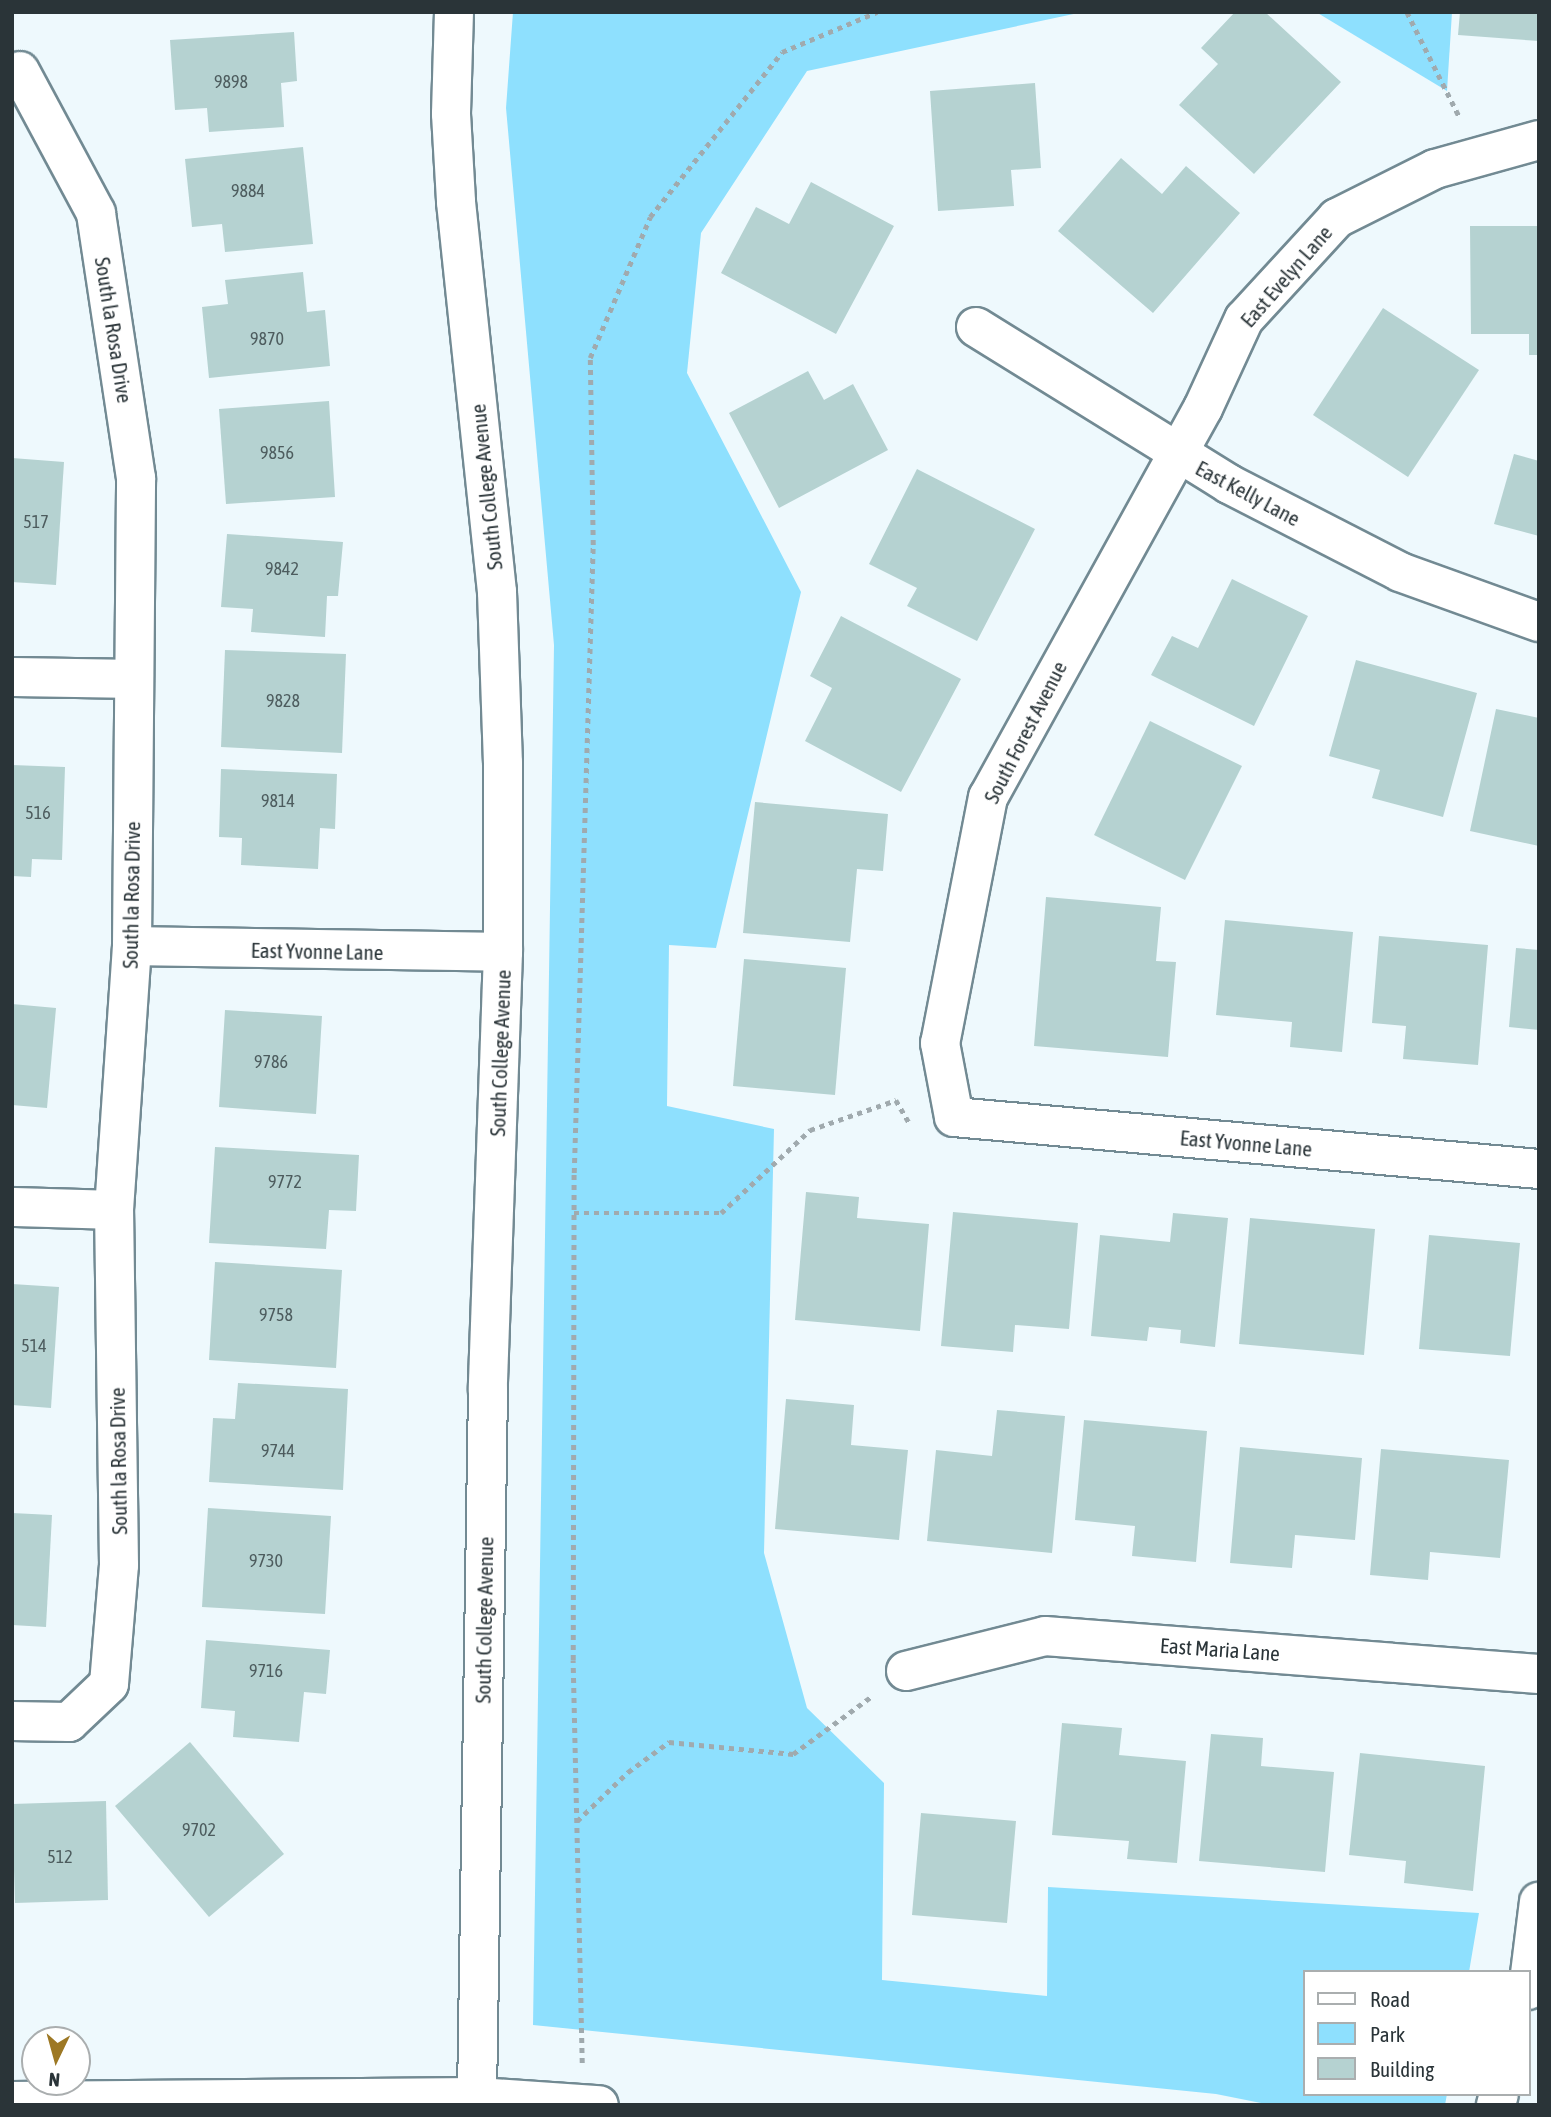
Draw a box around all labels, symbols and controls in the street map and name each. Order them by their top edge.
house number: 9898 [214,71,248,93]
house number: 9884 [231,180,265,202]
street label: East Evelyn Lane [1235,220,1337,332]
street label: South la Rosa Drive [90,255,138,405]
house number: 9870 [250,328,284,350]
street label: South College Avenue [465,403,507,571]
house number: 9856 [260,442,294,464]
street label: East Kelly Lane [1192,455,1304,531]
house number: 517 [23,511,49,533]
house number: 9842 [265,558,299,580]
street label: South Forest Avenue [978,657,1072,807]
house number: 9828 [266,690,300,712]
house number: 9814 [261,790,295,812]
house number: 516 [25,802,51,824]
street label: South la Rosa Drive [117,821,145,969]
street label: East Yvonne Lane [251,937,383,965]
street label: South College Avenue [484,969,516,1137]
house number: 9786 [254,1051,288,1073]
street label: East Yvonne Lane [1179,1125,1313,1161]
house number: 9772 [268,1171,302,1193]
house number: 9758 [259,1304,293,1326]
house number: 514 [21,1335,47,1357]
street label: South la Rosa Drive [104,1387,132,1535]
house number: 9744 [261,1440,295,1462]
street label: South College Avenue [470,1536,498,1704]
house number: 9730 [249,1550,283,1572]
street label: East Maria Lane [1159,1632,1281,1666]
house number: 9716 [249,1660,283,1682]
house number: 9702 [182,1819,216,1841]
house number: 512 [47,1846,73,1868]
legend [1302,1970,1530,2096]
text: Road [1370,1987,1410,2011]
text: Park [1370,2022,1405,2046]
north arrow [21,2026,91,2096]
text: Building [1370,2057,1434,2081]
text: N [48,2068,61,2091]

